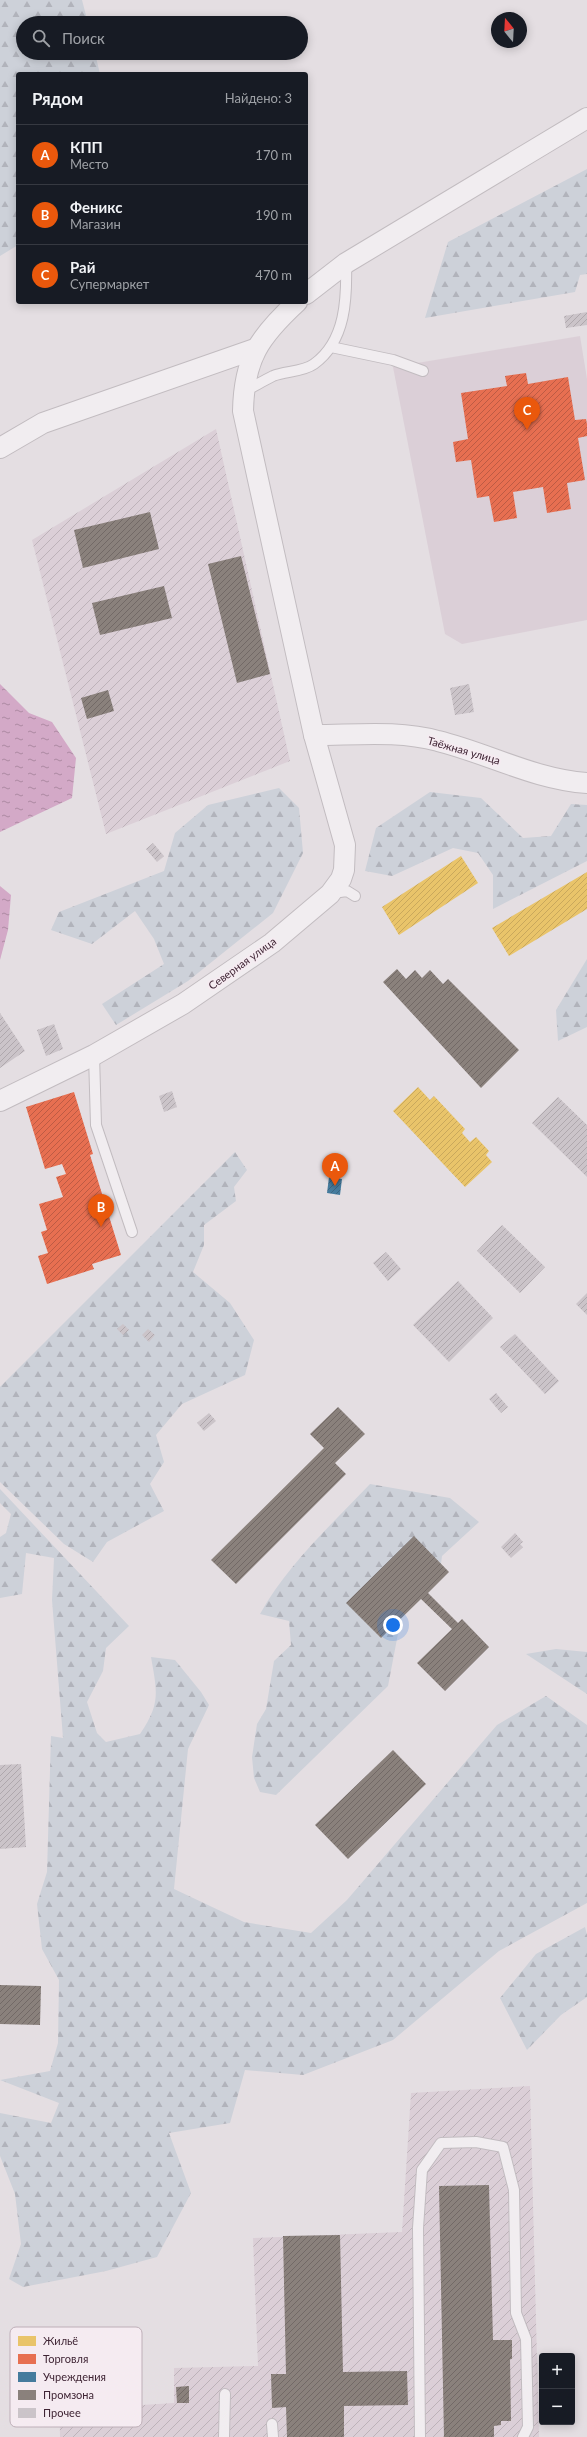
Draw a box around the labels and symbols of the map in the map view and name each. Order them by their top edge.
north arrow [491,12,527,48]
pin: C [514,397,540,430]
street label: Таёжная улица [426,733,502,767]
street label: Северная улица [206,934,278,992]
pin: A [322,1153,348,1186]
pin: B [88,1194,114,1227]
your location [383,1615,403,1635]
legend [10,2327,142,2427]
text: Жильё [43,2334,78,2347]
text: Торговля [43,2352,88,2365]
text: Учреждения [43,2370,106,2383]
text: Промзона [43,2388,94,2401]
text: Прочее [43,2406,81,2419]

